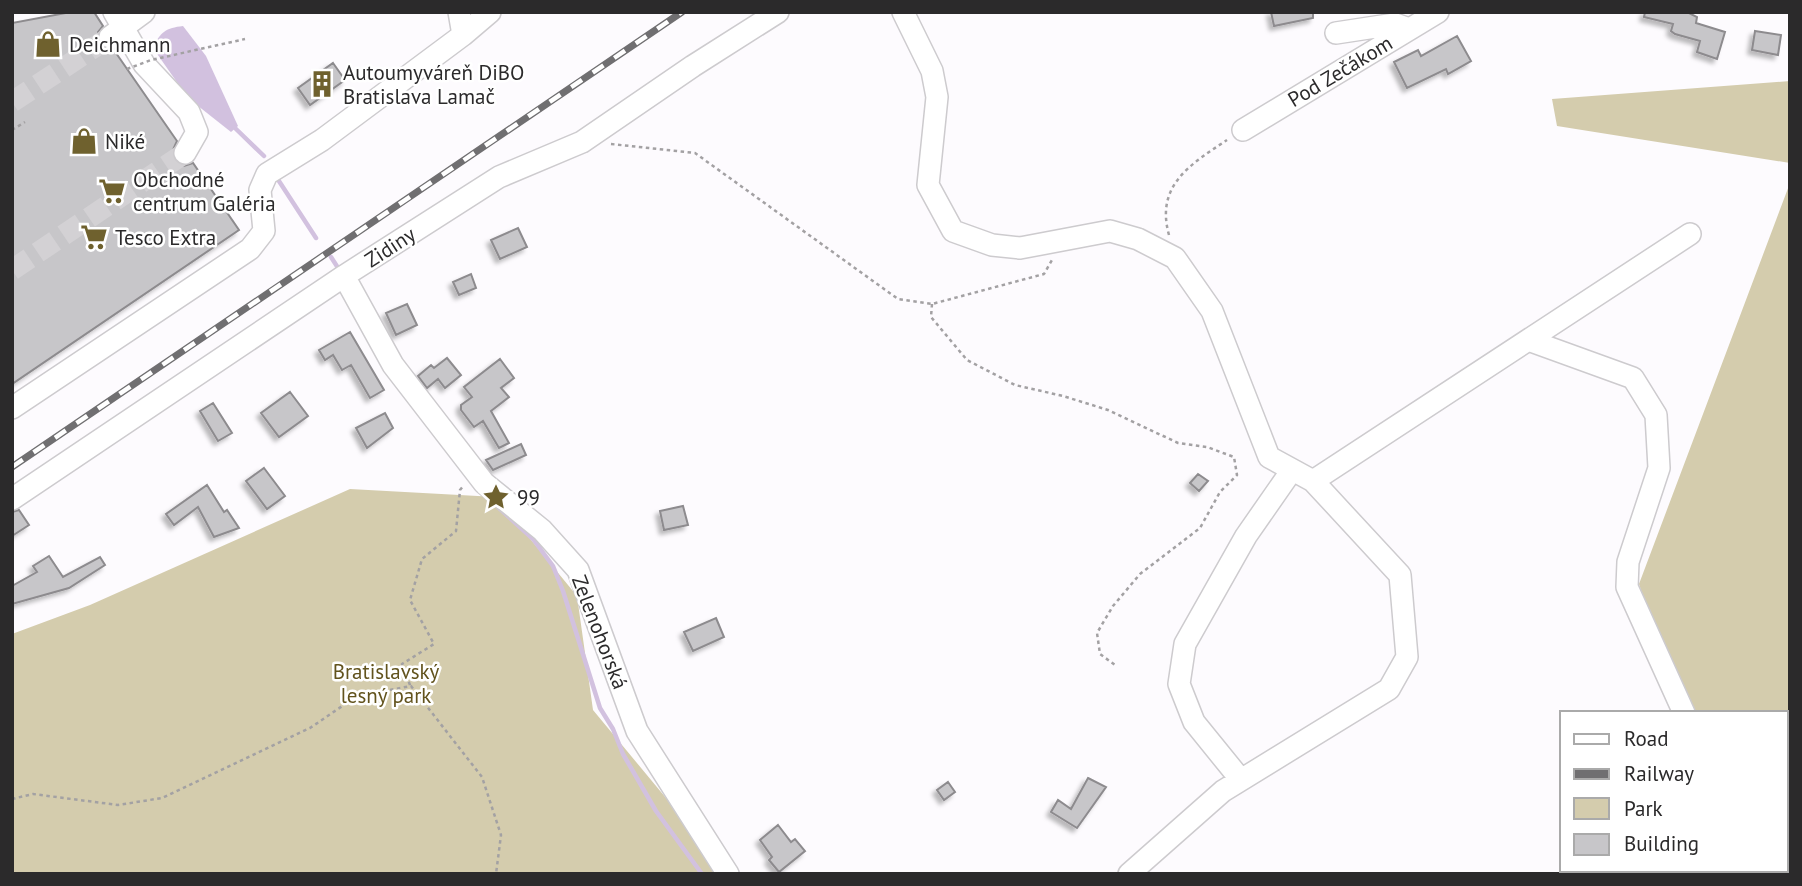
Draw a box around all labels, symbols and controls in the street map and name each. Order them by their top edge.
shop icon: Deichmann [33,29,63,59]
street label: Pod Zečákom [1283,29,1397,113]
place label: Deichmann [69,31,170,58]
place label: Autoumyváreň DiBO Bratislava Lamač [343,59,524,110]
building icon: Autoumyváreň DiBO Bratislava Lamač [307,69,337,99]
shop icon: Niké [69,126,99,156]
place label: Niké [105,128,145,155]
place label: Obchodné centrum Galéria [133,166,276,217]
supermarket icon: Obchodné centrum Galéria [97,176,127,206]
street label: Zidiny [359,221,421,273]
supermarket icon: Tesco Extra [79,222,109,252]
place label: Tesco Extra [115,224,216,251]
place icon: 99 [481,482,511,512]
place label: 99 [517,484,540,511]
street label: Zelenohorská [566,571,634,693]
park label: Bratislavský lesný park [333,658,440,709]
legend [1560,711,1788,872]
text: Road [1624,725,1668,752]
text: Railway [1624,760,1694,787]
text: Park [1624,795,1663,822]
text: Building [1624,830,1699,857]

